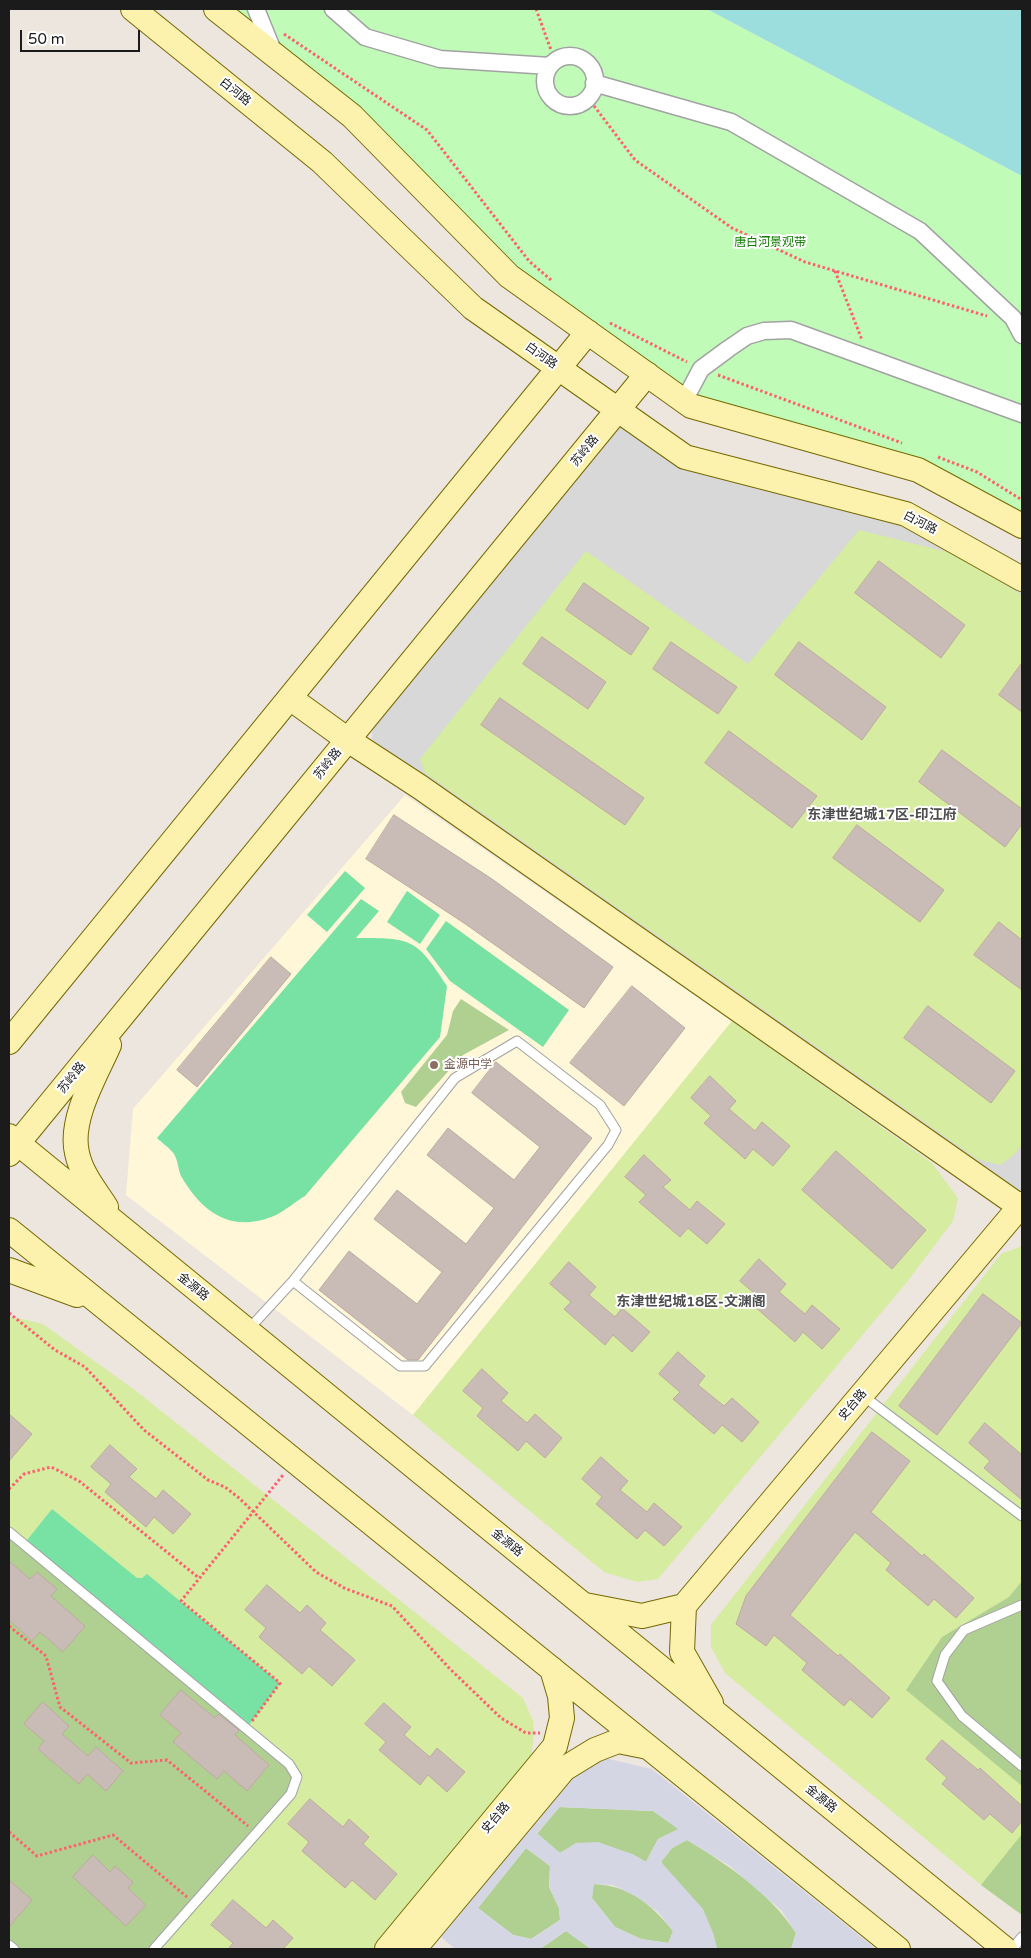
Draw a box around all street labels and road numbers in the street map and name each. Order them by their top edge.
street label: 白河路 [216,75,254,109]
street label: 白河路 [522,340,560,372]
street label: 苏岭路 [568,432,602,470]
street label: 白河路 [901,508,939,538]
street label: 苏岭路 [311,745,345,783]
street label: 苏岭路 [55,1059,89,1097]
street label: 金源路 [174,1270,212,1304]
street label: 史台路 [836,1387,870,1423]
street label: 金源路 [488,1526,526,1560]
street label: 金源路 [802,1782,840,1816]
street label: 史台路 [479,1800,513,1836]

